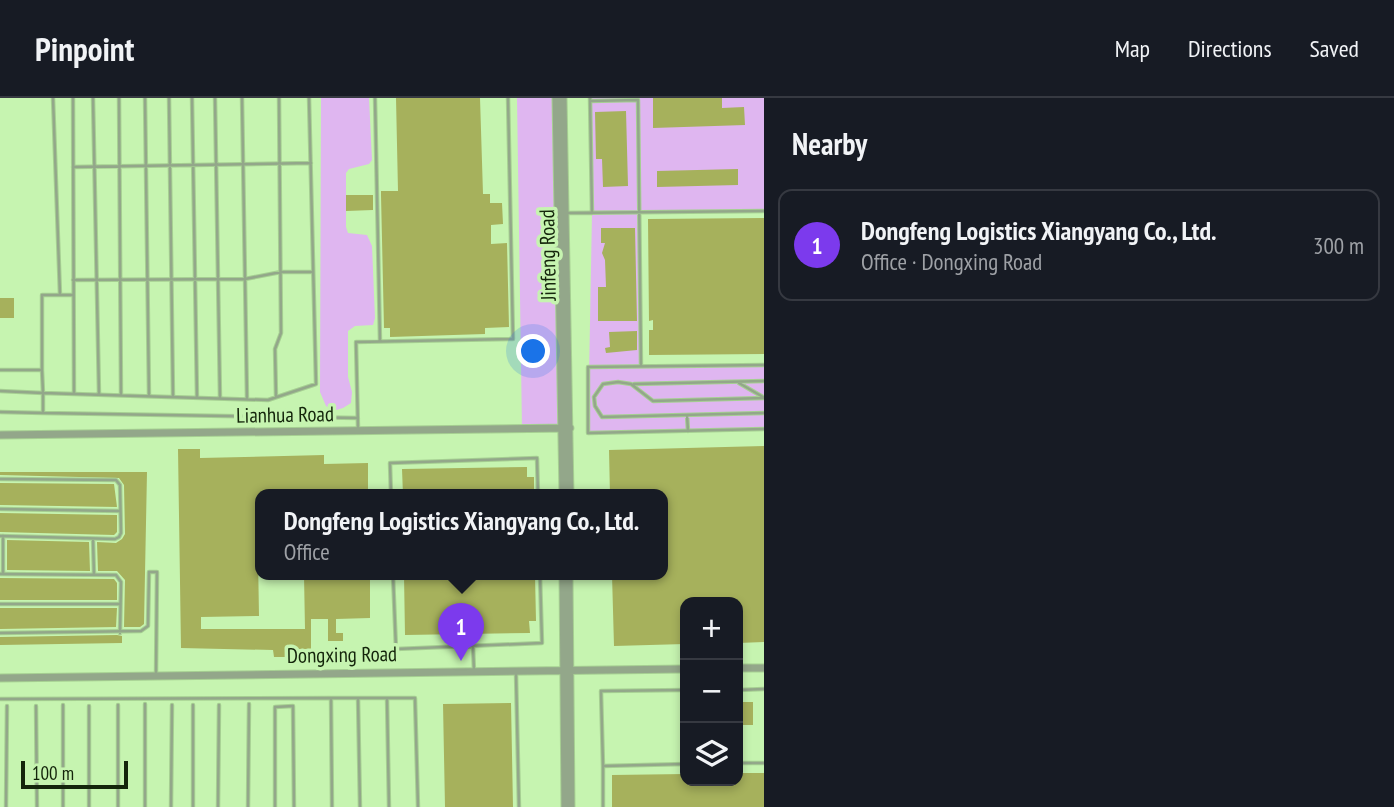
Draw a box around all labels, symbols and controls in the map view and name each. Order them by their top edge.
text: Pinpoint [35,27,134,70]
text: Map [1115,33,1150,64]
text: Directions [1188,33,1272,64]
text: Saved [1310,33,1359,64]
text: Nearby [792,124,867,163]
street label: Jinfeng Road [533,209,562,302]
text: Dongfeng Logistics Xiangyang Co., Ltd. [861,214,1217,247]
text: 1 [812,231,823,260]
text: 300 m [1313,231,1364,260]
text: Office · Dongxing Road [861,247,1042,276]
your location [516,334,550,368]
street label: Lianhua Road [236,400,334,429]
popup [255,489,668,580]
text: Dongfeng Logistics Xiangyang Co., Ltd. [284,504,639,537]
text: Office [284,537,330,566]
map controls [680,597,743,786]
button: + [680,597,743,660]
pin: 1 [438,603,484,661]
street label: Dongxing Road [287,640,397,669]
button: − [680,660,743,723]
button: layers [680,723,743,786]
scale bar [21,758,128,790]
text: 100 m [32,761,74,785]

